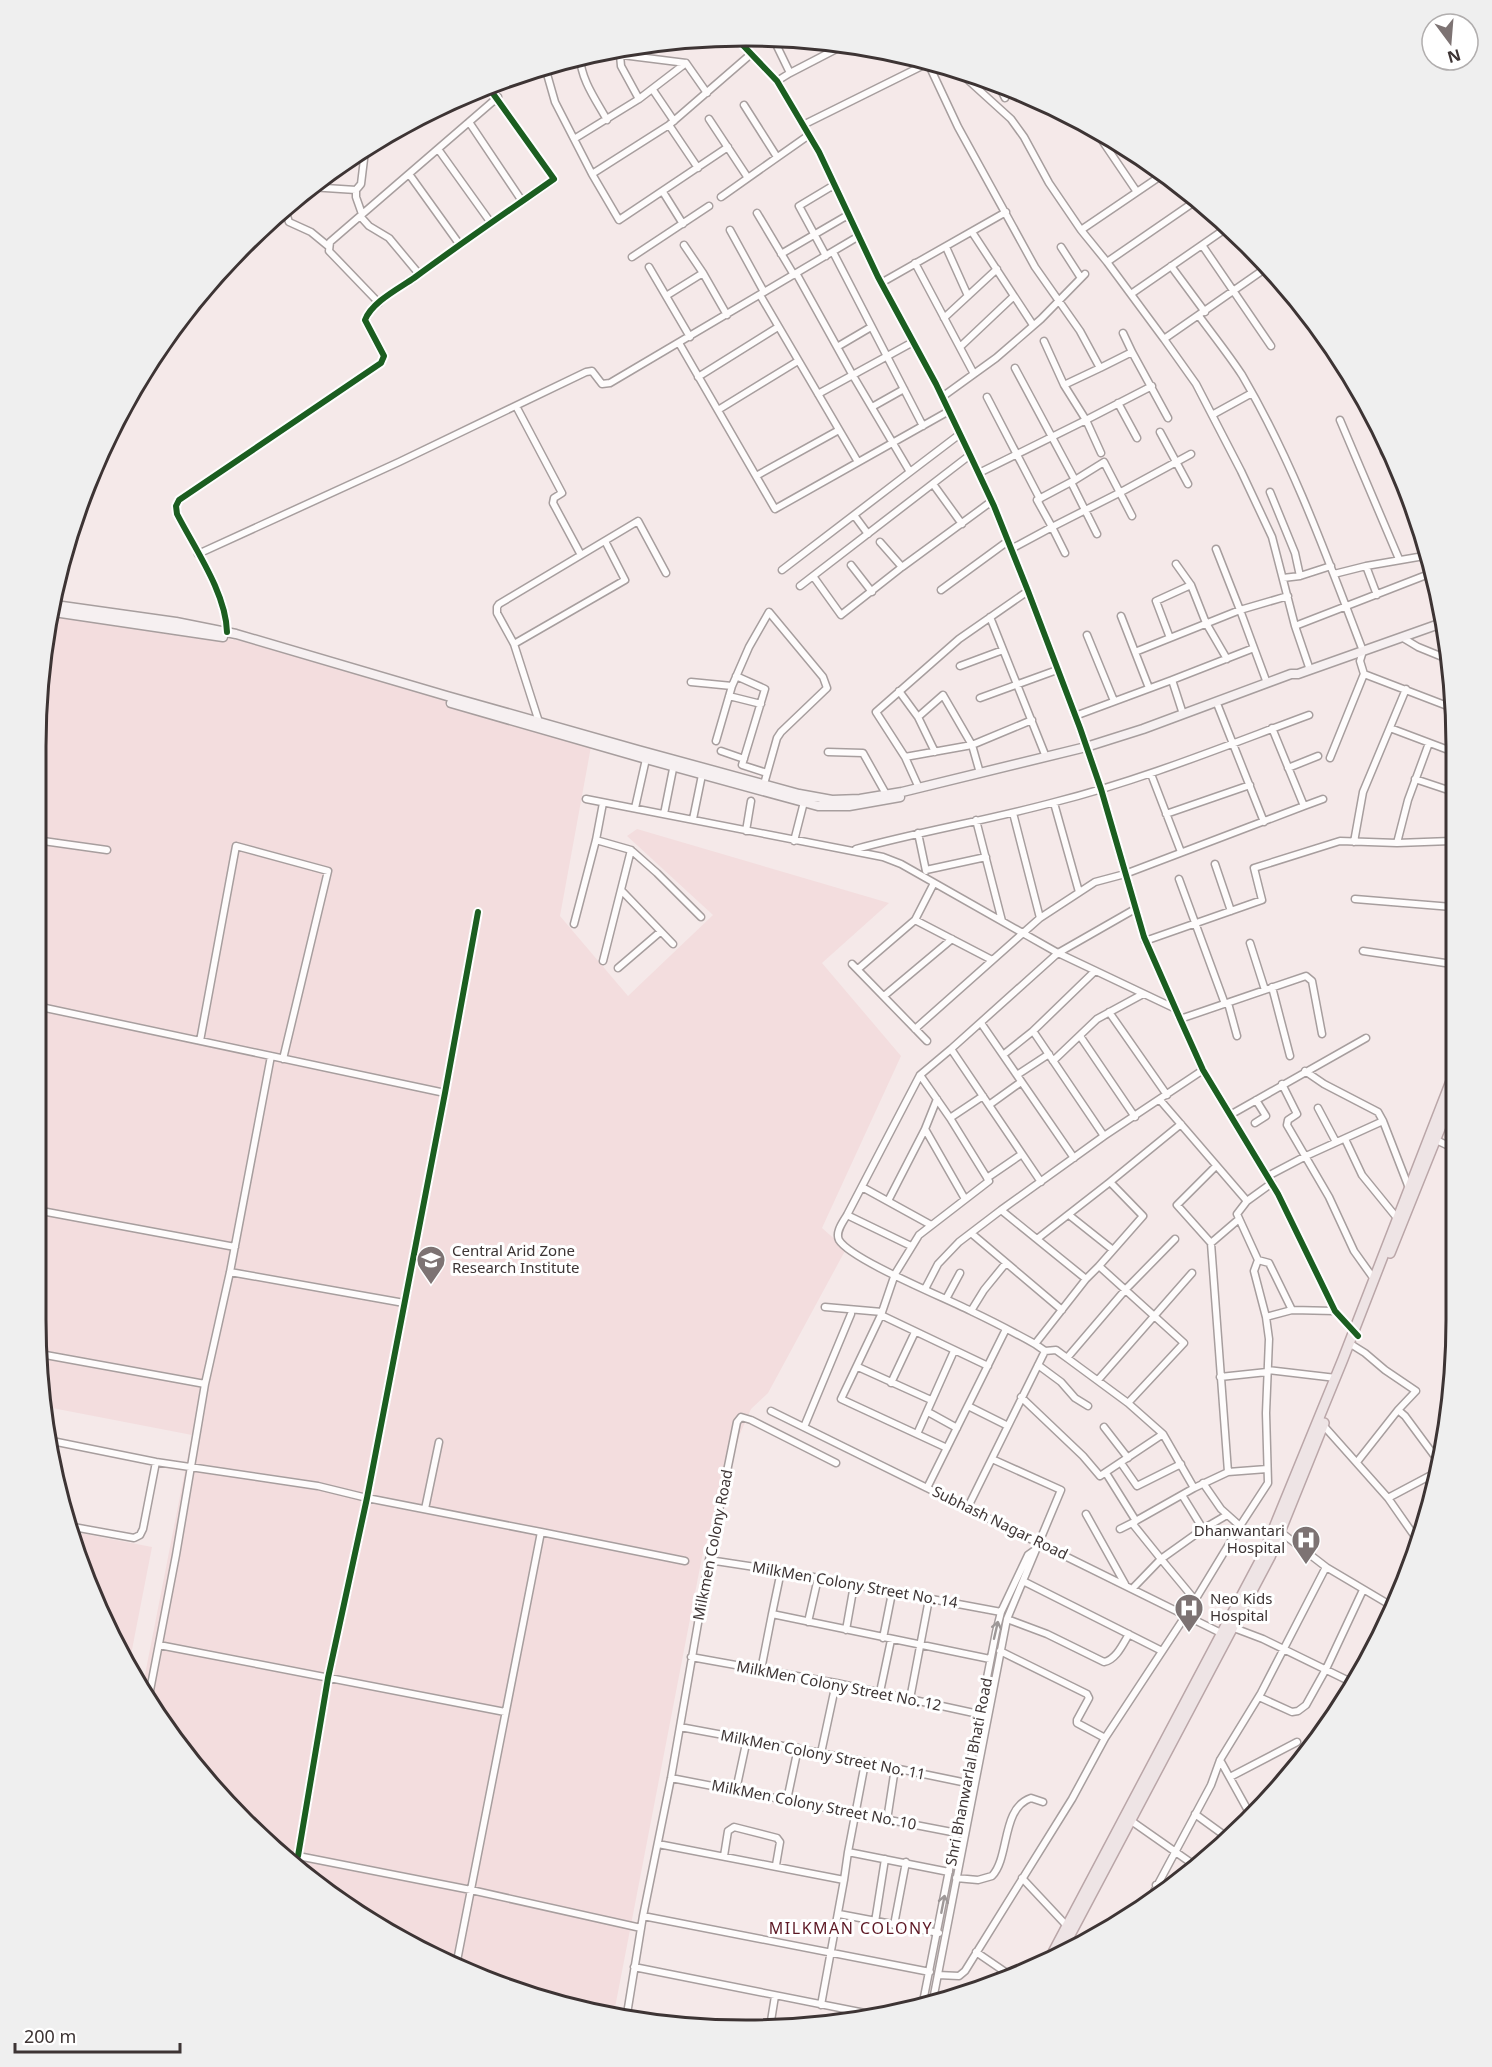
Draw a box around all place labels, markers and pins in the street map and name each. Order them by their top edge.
place label: Central Arid Zone Research Institute [452,1240,580,1277]
school or university icon: Central Arid Zone Research Institute [415,1244,447,1286]
place label: Dhanwantari Hospital [1194,1520,1285,1557]
hospital icon: Dhanwantari Hospital [1290,1524,1322,1566]
place label: Neo Kids Hospital [1210,1588,1272,1625]
hospital icon: Neo Kids Hospital [1173,1592,1205,1634]

